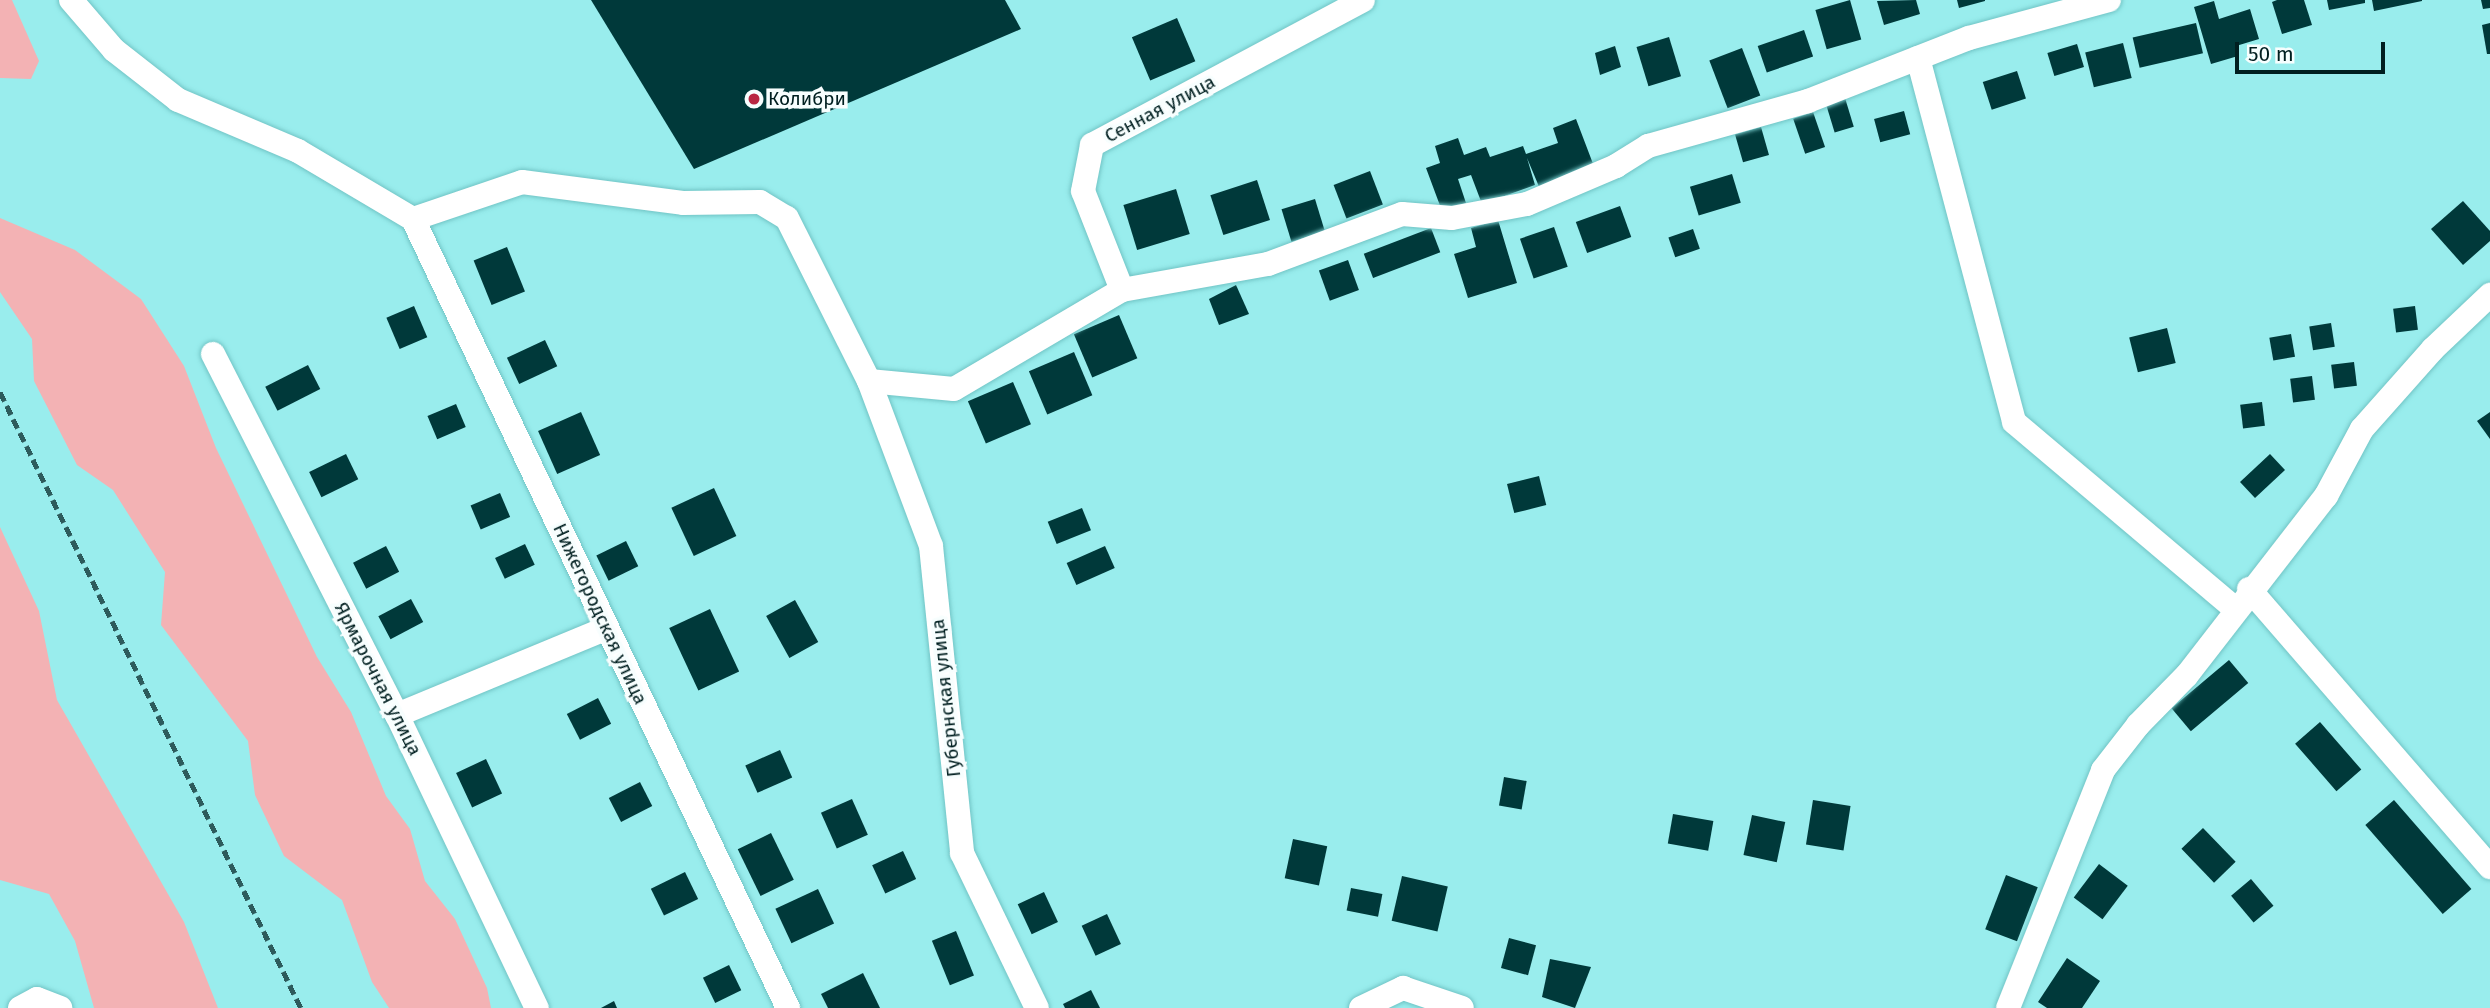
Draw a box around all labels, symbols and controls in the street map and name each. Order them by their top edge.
scale bar [2238,28,2388,72]
text: 50 m [2248,41,2294,67]
street label: Сенная улица [1101,70,1219,148]
place label: Колибри [768,88,846,110]
marker: Колибри [746,91,762,107]
street label: Нижегородская улица [548,520,652,708]
street label: Ярмарочная улица [330,599,426,759]
street label: Губернская улица [926,618,966,778]

